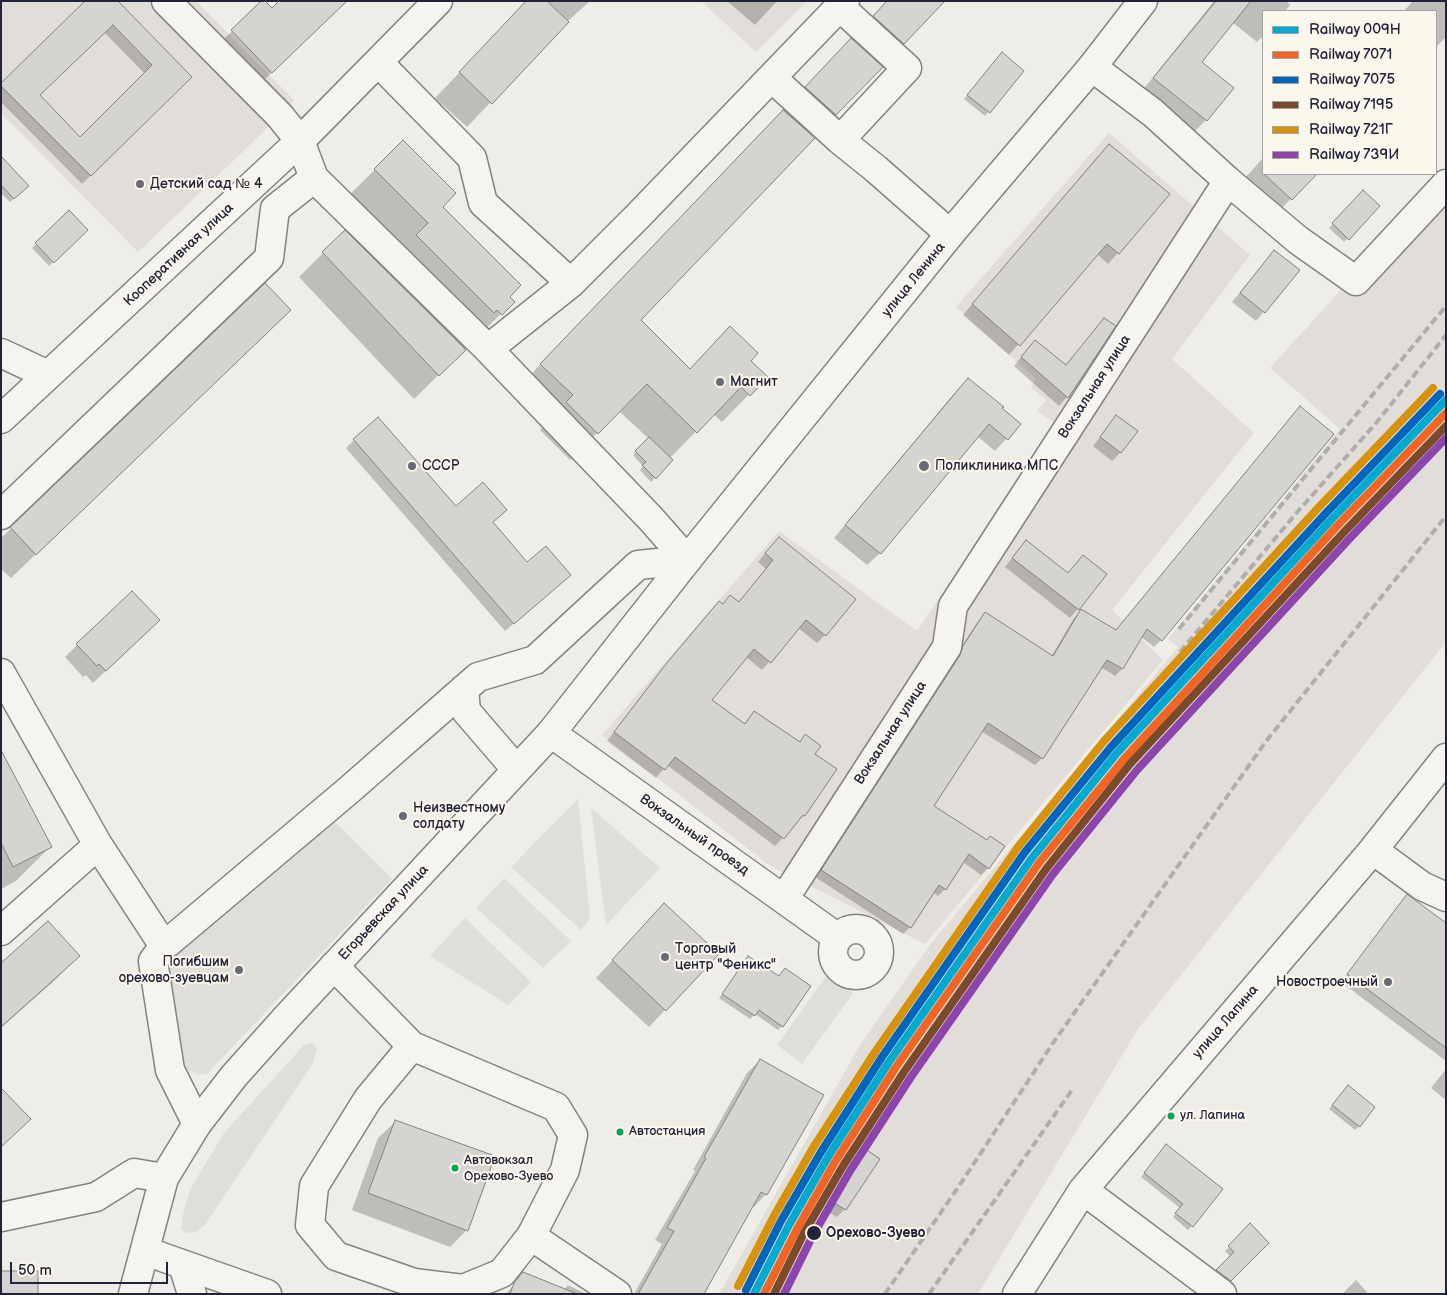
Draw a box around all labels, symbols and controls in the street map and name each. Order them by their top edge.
legend [1262,10,1437,175]
text: Railway 009Н [1309,20,1401,39]
text: Railway 7071 [1309,45,1392,64]
text: Railway 7075 [1309,70,1395,89]
text: Railway 7195 [1309,95,1393,114]
text: Railway 721Г [1309,120,1393,139]
text: Railway 739И [1309,145,1399,164]
place label: Детский сад № 4 [150,176,263,192]
marker: Детский сад № 4 [134,178,146,190]
street label: Кооперативная улица [121,200,237,310]
street label: улица Ленина [879,239,949,321]
street label: Вокзальная улица [1055,332,1135,442]
place label: Магнит [730,374,778,390]
marker: Магнит [714,376,726,388]
place label: СССР [422,458,459,474]
place label: Поликлиника МПС [935,458,1058,474]
marker: Поликлиника МПС [917,459,931,473]
marker: СССР [406,460,418,472]
street label: Вокзальная улица [851,678,931,788]
street label: Вокзальный проезд [636,791,752,879]
place label: Неизвестному солдату [413,800,505,832]
marker: Неизвестному солдату [397,810,409,822]
street label: Егорьевская улица [336,862,432,964]
place label: Торговый центр "Феникс" [675,941,776,974]
marker: Торговый центр "Феникс" [659,951,671,963]
place label: Погибшим орехово-зуевцам [119,954,229,986]
marker: Погибшим орехово-зуевцам [233,964,245,976]
place label: Новостроечный [1276,974,1378,990]
marker: Новостроечный [1382,976,1394,988]
street label: улица Лапина [1190,982,1262,1062]
place label: ул. Лапина [1180,1108,1245,1124]
marker: ул. Лапина [1166,1111,1176,1121]
place label: Автостанция [629,1124,706,1140]
marker: Автостанция [615,1127,625,1137]
place label: Автовокзал Орехово-Зуево [464,1153,553,1184]
marker: Автовокзал Орехово-Зуево [450,1163,460,1173]
marker: Орехово-Зуево [805,1224,823,1242]
place label: Орехово-Зуево [826,1225,925,1241]
scale bar [12,1252,170,1284]
text: 50 m [18,1261,52,1280]

